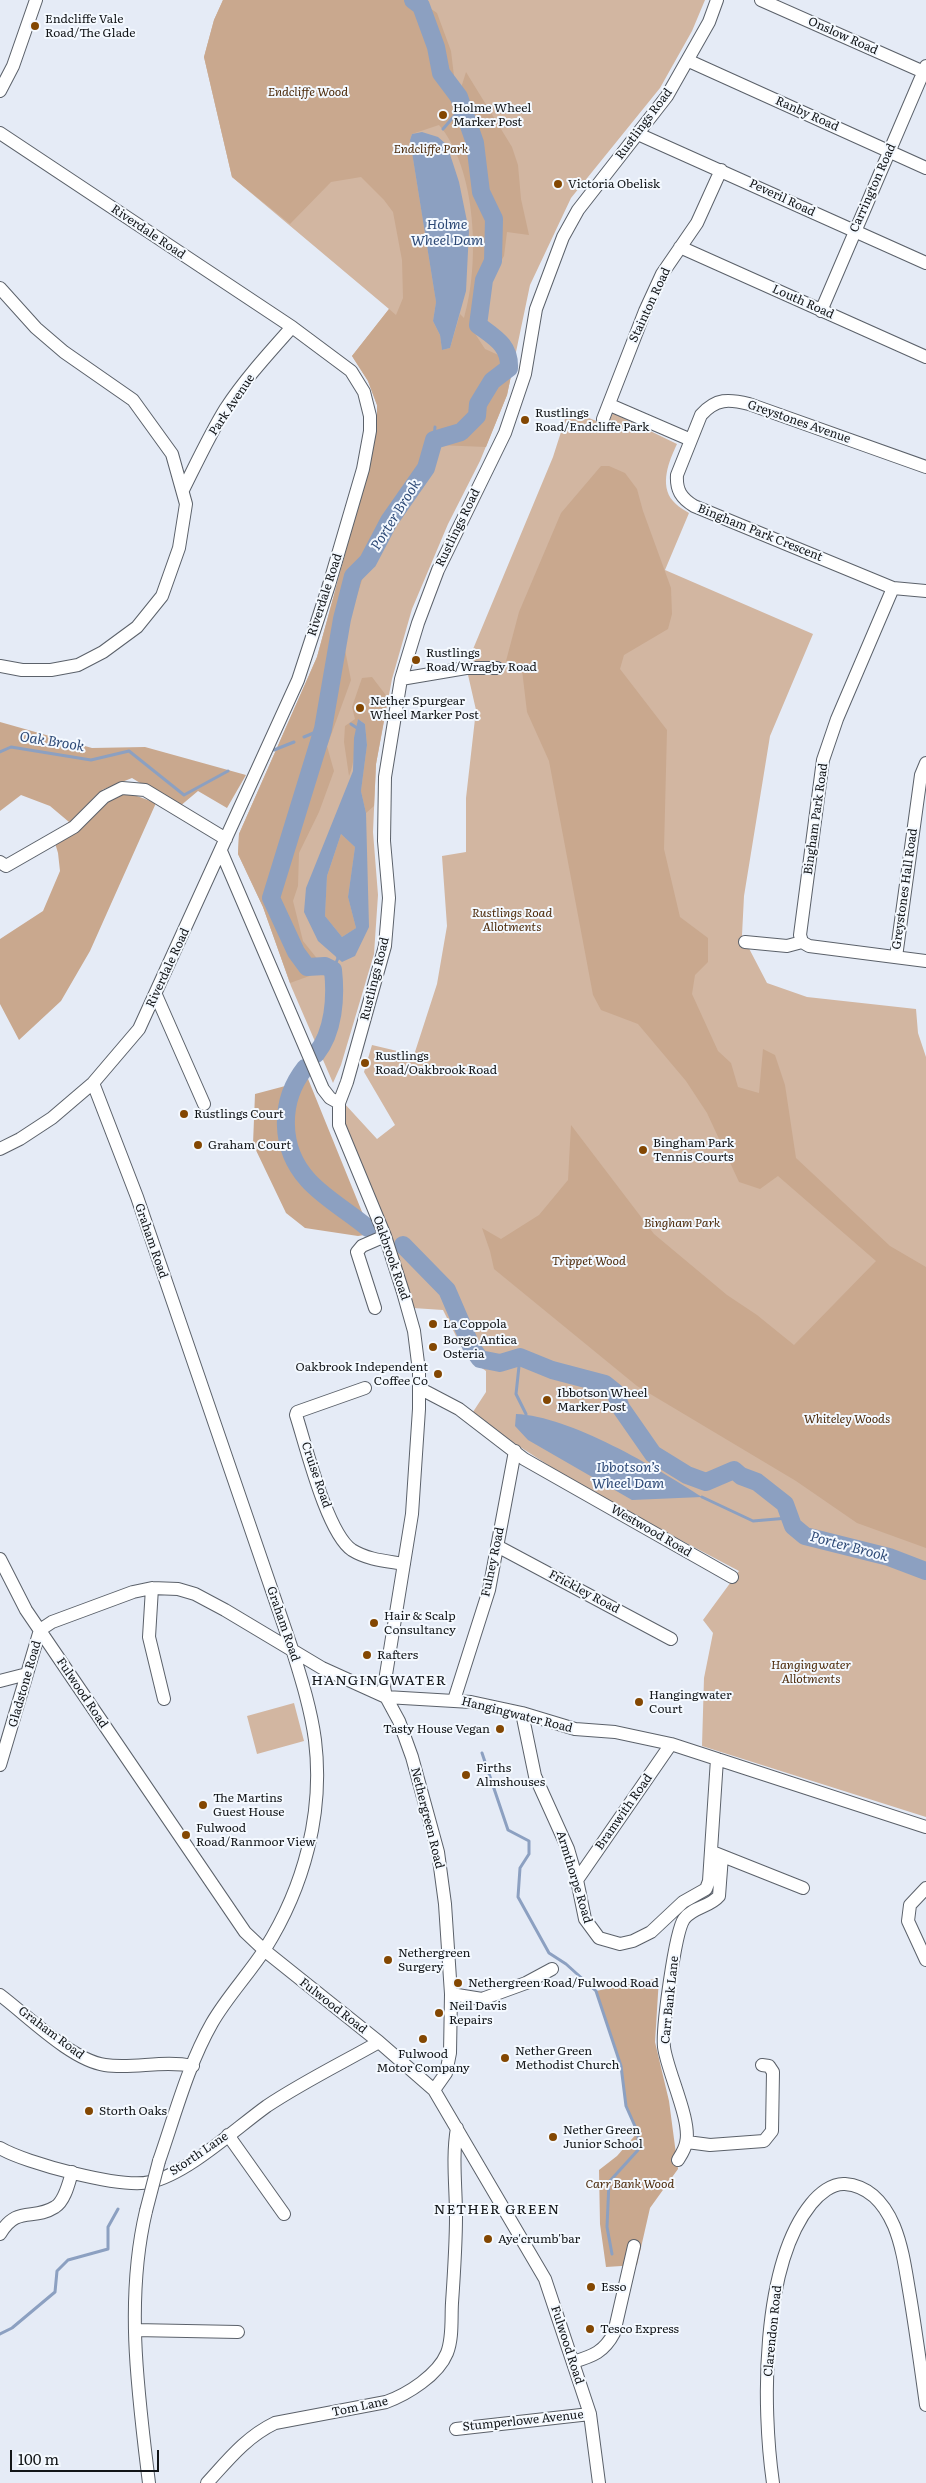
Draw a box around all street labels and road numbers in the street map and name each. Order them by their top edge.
street label: Onslow Road [806,14,880,58]
street label: Rustlings Road [613,86,675,162]
street label: Ranby Road [773,94,841,134]
street label: Carrington Road [847,141,899,235]
street label: Peveril Road [747,176,817,220]
street label: Riverdale Road [108,202,188,262]
street label: Stainton Road [626,265,674,345]
street label: Louth Road [770,282,836,322]
street label: Park Avenue [206,372,258,438]
street label: Greystones Avenue [746,398,852,446]
street label: Rustlings Road [433,487,483,569]
street label: Bingham Park Crescent [695,501,825,565]
street label: Riverdale Road [305,552,345,638]
street label: Bingham Park Road [801,762,831,876]
street label: Greystones Hall Road [889,828,921,950]
street label: Riverdale Road [143,926,193,1010]
street label: Rustlings Road [358,936,392,1022]
street label: Graham Road [131,1201,171,1281]
street label: Oakbrook Road [370,1214,412,1302]
street label: Cruise Road [298,1440,334,1510]
street label: Westwood Road [608,1502,694,1560]
street label: Fulney Road [479,1526,507,1598]
street label: Frickley Road [546,1567,622,1617]
street label: Graham Road [263,1584,303,1664]
street label: Gladstone Road [6,1639,44,1729]
street label: Fulwood Road [53,1655,111,1731]
street label: Hangingwater Road [460,1694,574,1736]
street label: Nethergreen Road [407,1766,447,1870]
street label: Bramwith Road [592,1771,656,1853]
street label: Armthorpe Road [553,1829,595,1925]
street label: Carr Bank Lane [658,1955,682,2045]
street label: Fulwood Road [296,1975,370,2037]
street label: Graham Road [15,2004,87,2062]
street label: Storth Lane [167,2129,231,2179]
street label: Clarendon Road [761,2285,785,2377]
street label: Fulwood Road [548,2304,586,2386]
street label: Tom Lane [331,2394,389,2420]
street label: Stumperlowe Avenue [462,2407,584,2435]

